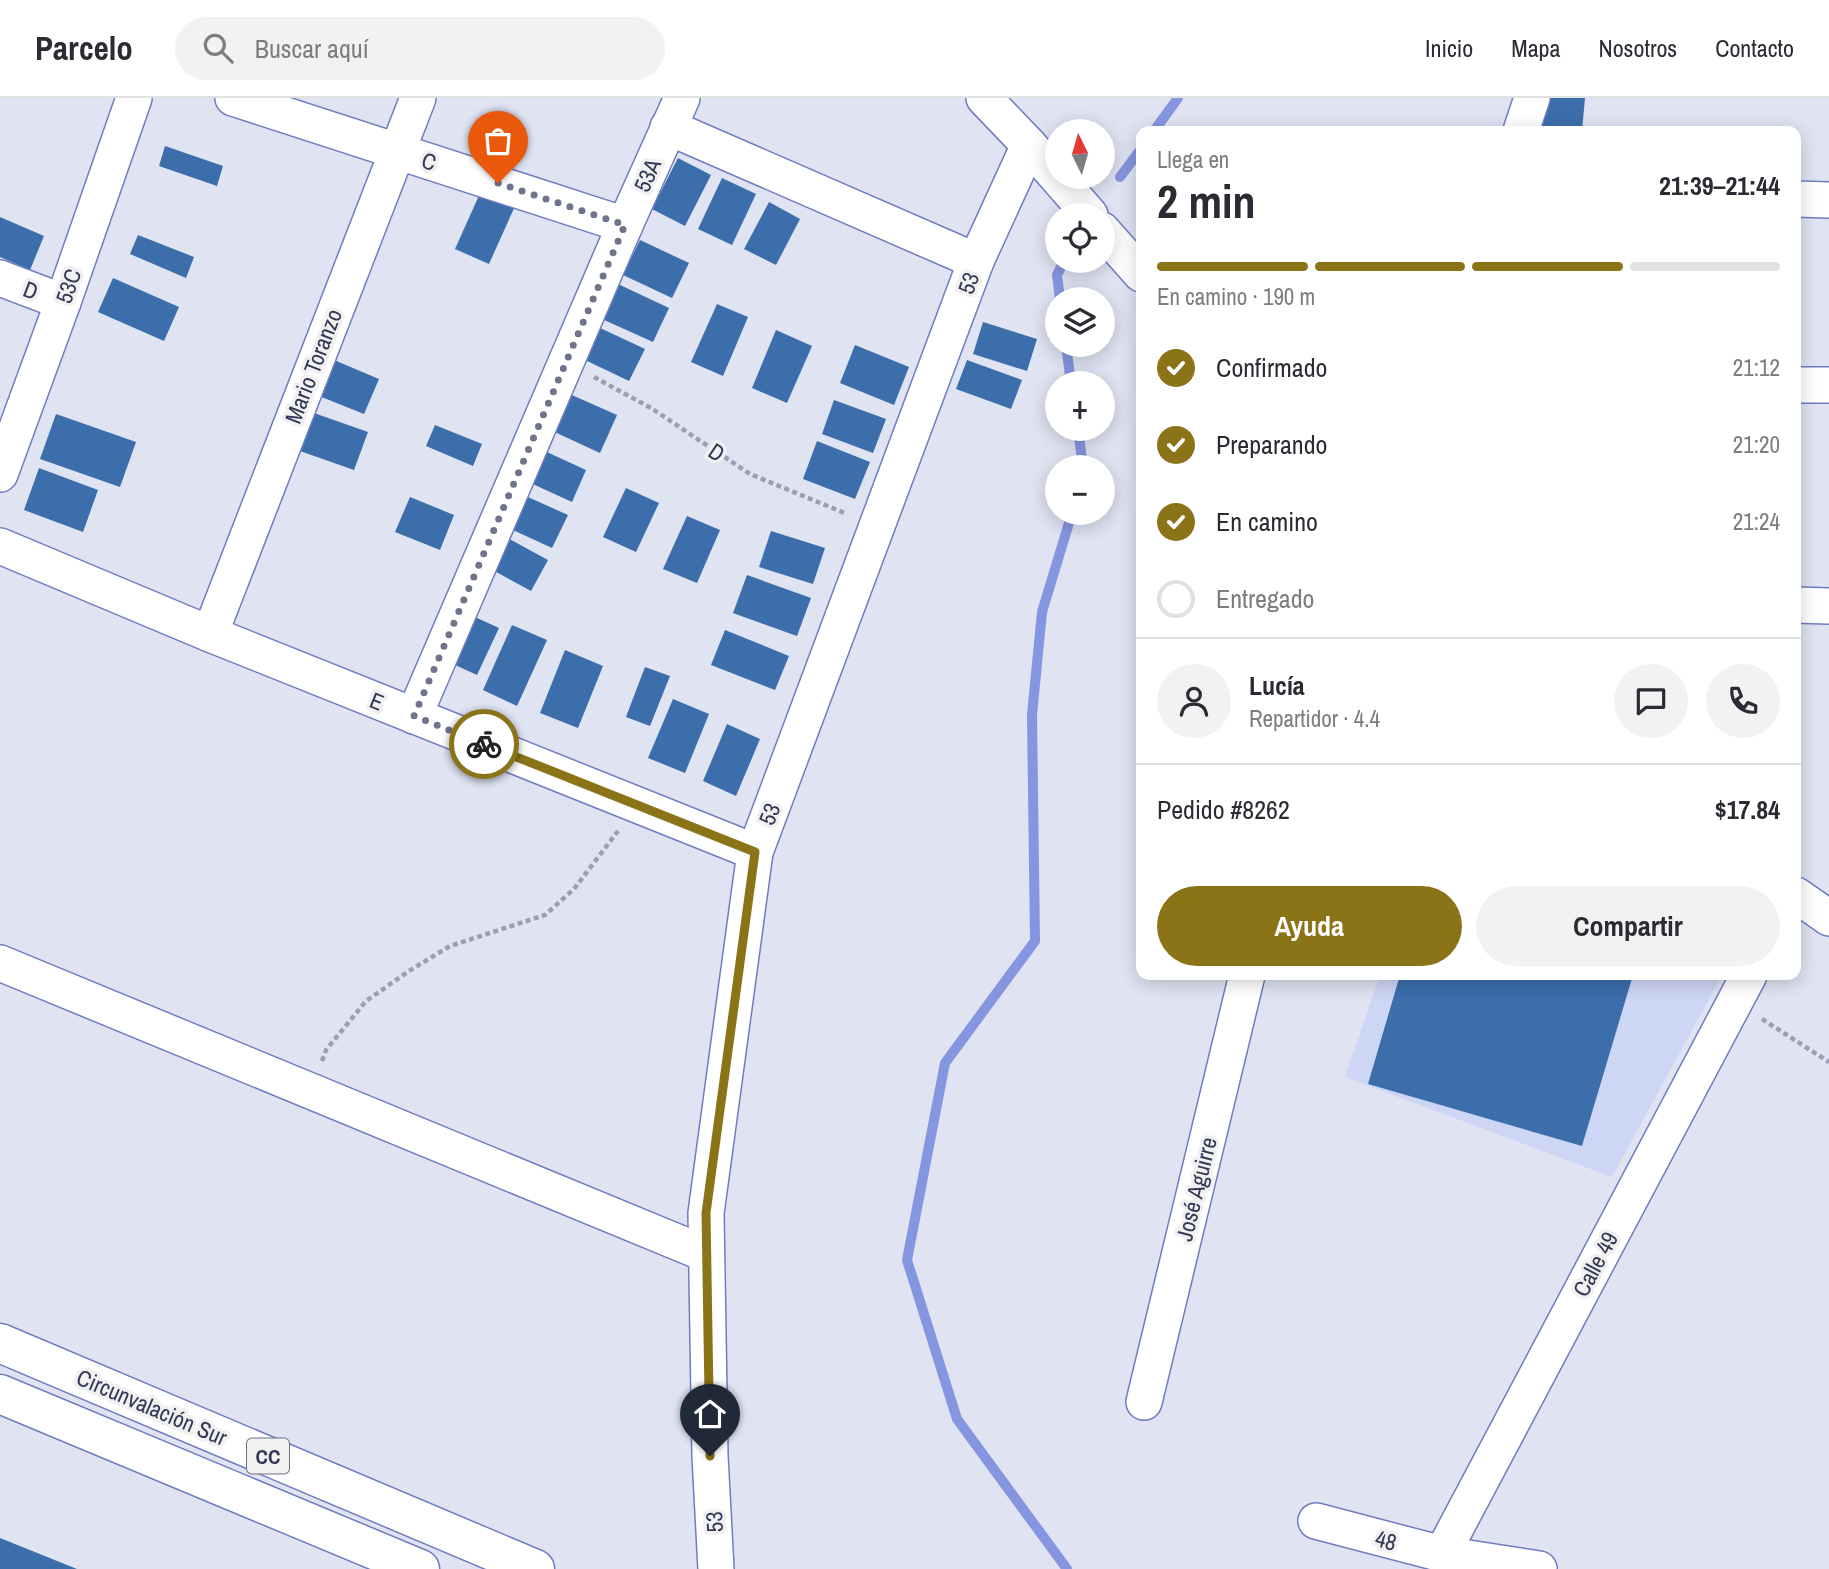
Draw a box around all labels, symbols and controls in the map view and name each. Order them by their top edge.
search box [175,17,665,80]
text: Parcelo [35,26,133,70]
icon: search [199,29,237,67]
text: Buscar aquí [255,31,369,66]
text: Inicio [1425,32,1473,64]
text: Mapa [1511,32,1560,64]
text: Nosotros [1598,32,1677,64]
text: Contacto [1715,32,1794,64]
pin [468,111,528,183]
north arrow [1045,119,1115,189]
map controls [1045,119,1115,525]
icon: bag [479,122,517,160]
street label: C [418,144,440,178]
text: Llega en [1157,144,1229,175]
street label: 53A [626,153,668,197]
text: 21:39–21:44 [1659,168,1780,203]
text: 2 min [1157,170,1256,232]
button: locate [1045,203,1115,273]
street label: 53C [48,265,88,307]
street label: 53 [950,268,986,298]
street label: D [19,273,43,307]
text: En camino · 190 m [1157,281,1315,312]
button: layers [1045,287,1115,357]
street label: Mario Toranzo [277,304,349,428]
icon: check [1157,349,1195,387]
text: Confirmado [1216,350,1327,385]
text: 21:12 [1733,352,1780,383]
button: + [1045,371,1115,441]
icon: check [1157,426,1195,464]
text: Preparando [1216,427,1327,462]
text: 21:20 [1733,429,1780,460]
street label: D [703,435,731,469]
button: − [1045,455,1115,525]
icon: check [1157,503,1195,541]
text: En camino [1216,504,1318,539]
text: 21:24 [1733,506,1780,537]
text: Entregado [1216,581,1314,616]
button: person [1157,664,1231,738]
button: chat [1614,664,1688,738]
button: phone [1706,664,1780,738]
text: Lucía [1249,668,1305,703]
street label: E [365,684,389,718]
text: Repartidor · 4.4 [1249,703,1380,734]
courier [449,709,519,779]
icon: bike [465,725,503,763]
text: Pedido #8262 [1157,792,1290,827]
text: $17.84 [1715,792,1780,827]
street label: 53 [751,799,787,829]
button: Ayuda [1157,886,1462,966]
button: Compartir [1476,886,1780,966]
street label: José Aguirre [1168,1134,1224,1244]
street label: Calle 49 [1565,1226,1625,1302]
street label: Circunvalación Sur [72,1361,233,1453]
pin [680,1384,740,1456]
icon: home [691,1395,729,1433]
road number: CC [247,1438,289,1474]
street label: 53 [698,1511,730,1533]
street label: 48 [1372,1522,1400,1558]

